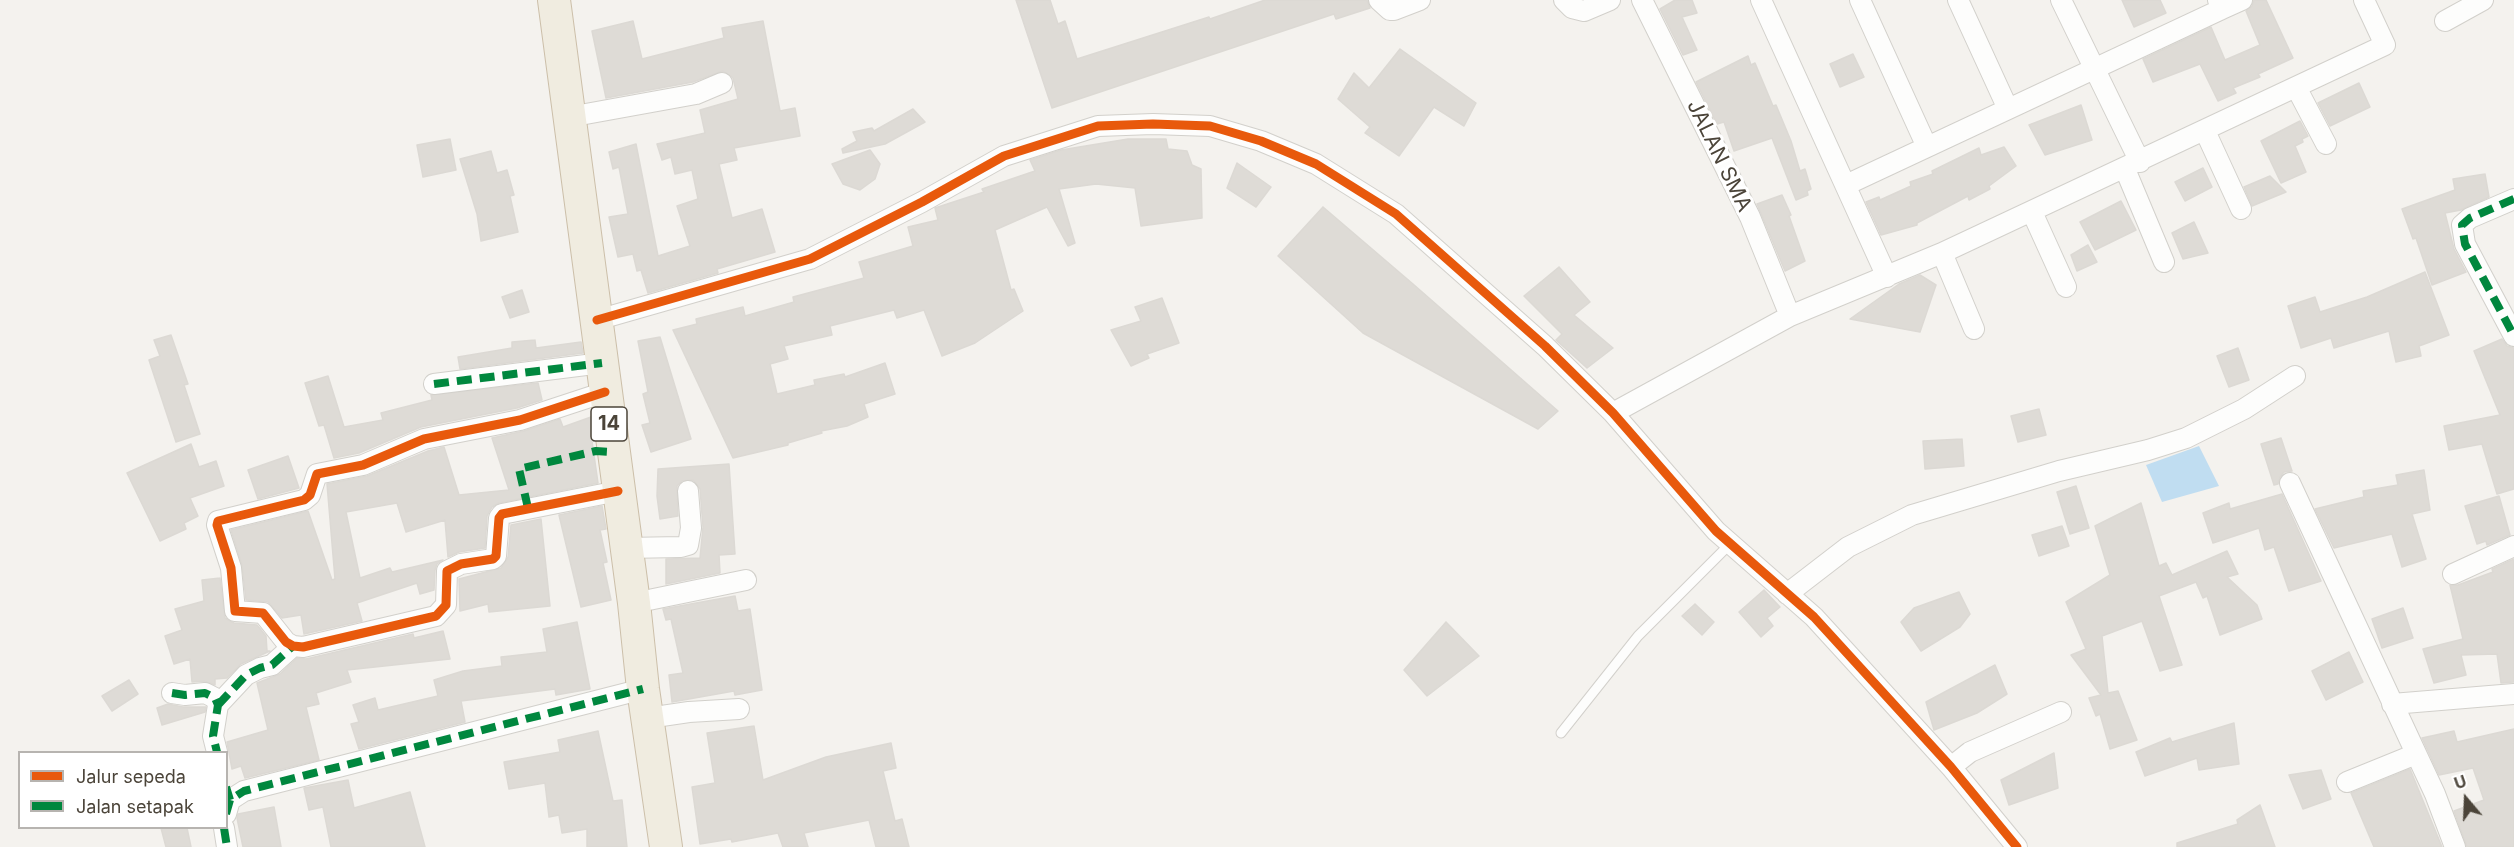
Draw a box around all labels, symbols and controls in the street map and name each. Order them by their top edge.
street label: JALAN SMA [1681,96,1757,216]
road number: 14 [591,407,627,441]
legend [18,751,228,829]
text: Jalur sepeda [76,766,186,787]
north arrow [2436,769,2496,829]
text: U [2451,771,2469,793]
text: Jalan setapak [76,796,194,817]

